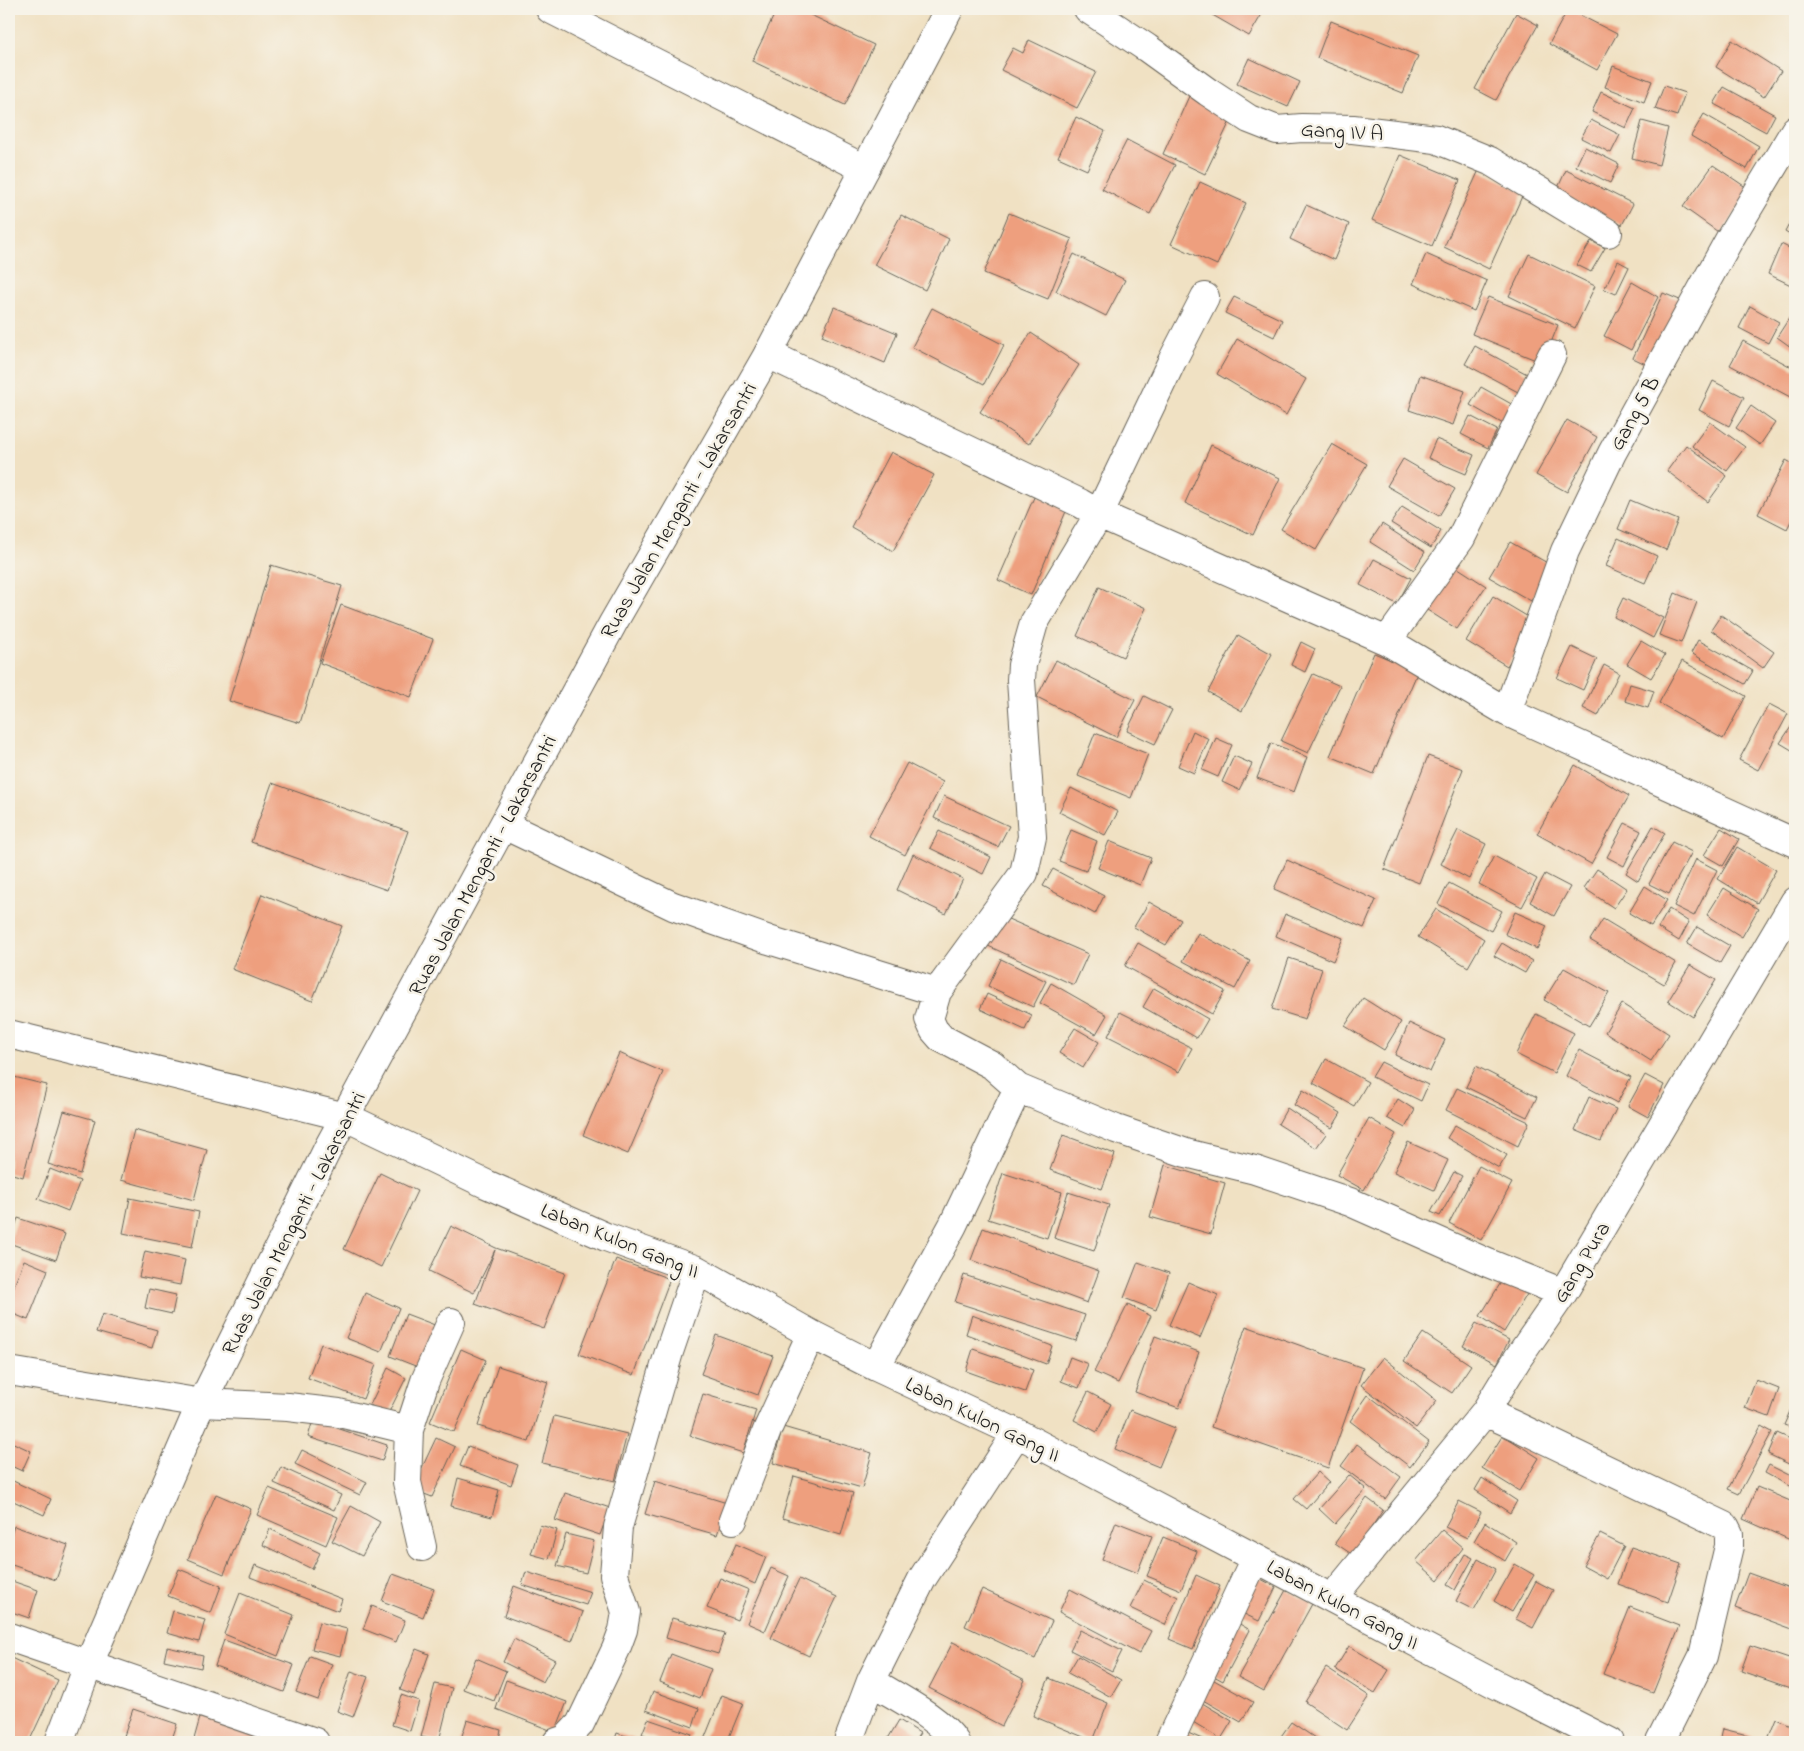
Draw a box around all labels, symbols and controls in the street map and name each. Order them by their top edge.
street label: Gang IV A [1300,116,1384,152]
street label: Gang 5 B [1603,371,1670,458]
street label: Ruas Jalan Menganti - Lakarsantri [594,377,767,646]
street label: Ruas Jalan Menganti - Lakarsantri [402,730,567,1003]
street label: Ruas Jalan Menganti - Lakarsantri [215,1087,376,1362]
street label: Laban Kulon Gang II [535,1196,703,1289]
street label: Gang Pura [1547,1217,1621,1310]
street label: Laban Kulon Gang II [899,1370,1065,1473]
street label: Laban Kulon Gang II [1260,1553,1424,1660]

